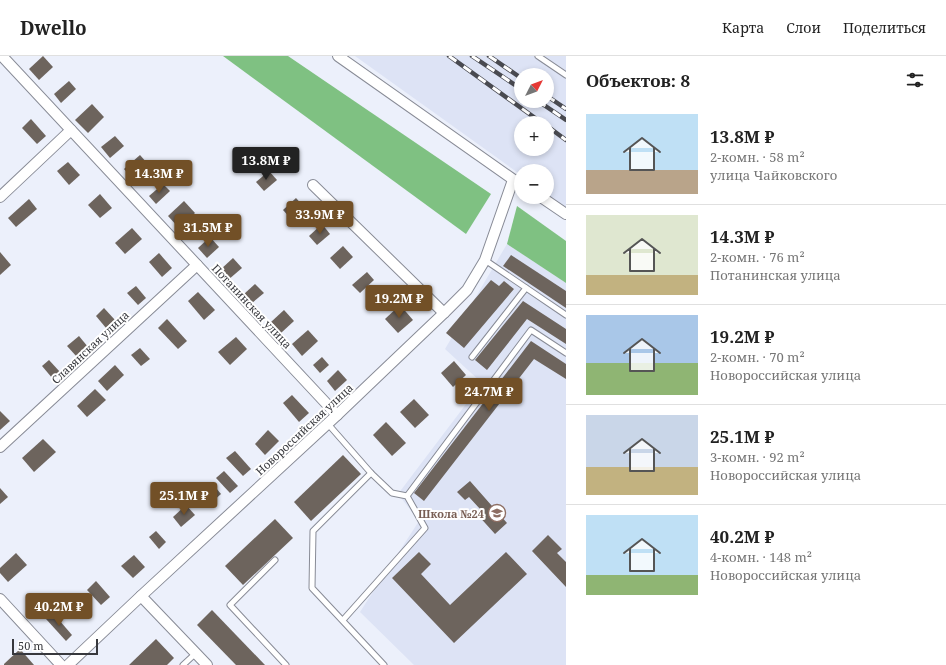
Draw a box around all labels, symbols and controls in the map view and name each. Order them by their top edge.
text: Dwello [20,15,87,41]
text: Карта [722,18,764,37]
text: Слои [786,18,821,37]
text: Поделиться [843,18,926,37]
north arrow [514,68,554,108]
map controls [514,68,554,204]
text: Объектов: 8 [586,69,690,92]
icon: filters [904,69,926,91]
button: + [514,116,554,156]
text: 13.8M ₽ [710,125,774,148]
icon: home [618,130,666,178]
pin: 13.8M ₽ [229,147,303,181]
text: 2-комн. · 58 m² [710,148,805,166]
text: 13.8M ₽ [241,151,291,169]
pin: 14.3M ₽ [122,160,196,194]
text: 14.3M ₽ [134,164,184,182]
button: − [514,164,554,204]
text: улица Чайковского [710,166,837,184]
pin: 33.9M ₽ [283,201,357,235]
text: 33.9M ₽ [295,205,345,223]
pin: 31.5M ₽ [171,214,245,248]
text: 31.5M ₽ [183,218,233,236]
text: 14.3M ₽ [710,225,774,248]
icon: home [618,231,666,279]
text: 2-комн. · 76 m² [710,248,805,266]
street label: Потанинская улица [209,260,295,352]
text: Потанинская улица [710,266,841,284]
pin: 19.2M ₽ [362,285,436,319]
text: 19.2M ₽ [374,289,424,307]
street label: Славянская улица [48,307,132,387]
text: 19.2M ₽ [710,325,774,348]
icon: home [618,331,666,379]
text: 2-комн. · 70 m² [710,348,805,366]
text: Новороссийская улица [710,366,861,384]
pin: 24.7M ₽ [452,378,526,412]
street label: Новороссийская улица [252,380,356,478]
text: 24.7M ₽ [464,382,514,400]
text: 25.1M ₽ [710,425,774,448]
icon: home [618,431,666,479]
text: 3-комн. · 92 m² [710,448,805,466]
text: Новороссийская улица [710,466,861,484]
pin: 25.1M ₽ [147,482,221,516]
text: 25.1M ₽ [159,486,209,504]
school or university icon: Школа №24 [487,503,507,523]
place label: Школа №24 [418,506,484,521]
text: 40.2M ₽ [710,525,774,548]
icon: home [618,531,666,579]
text: 4-комн. · 148 m² [710,548,812,566]
text: Новороссийская улица [710,566,861,584]
pin: 40.2M ₽ [22,593,96,627]
text: 40.2M ₽ [34,597,84,615]
scale bar [12,637,98,656]
text: 50 m [18,638,44,653]

